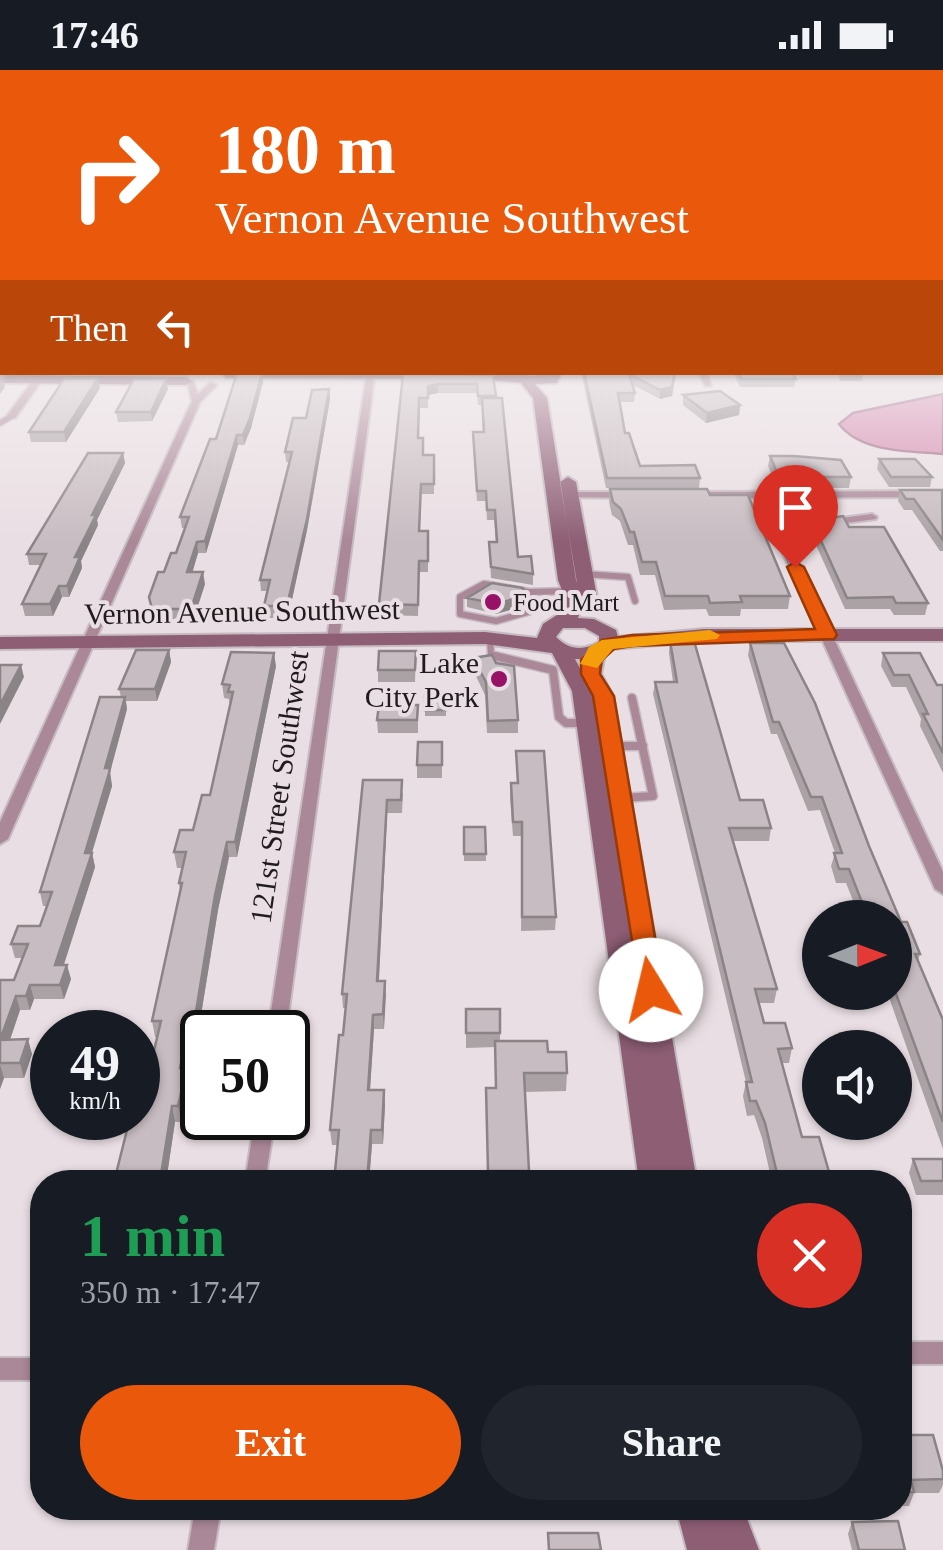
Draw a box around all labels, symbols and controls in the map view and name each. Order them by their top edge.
text: 17:46 [50,14,139,56]
icon: right [50,110,180,240]
text: 180 m [215,111,396,188]
text: Vernon Avenue Southwest [215,193,689,243]
icon: left [148,300,203,355]
text: Then [50,307,128,349]
pin [753,465,838,568]
icon: arrive [768,480,823,535]
place label: Food Mart [513,589,619,616]
marker: Food Mart [482,591,504,613]
street label: Vernon Avenue Southwest [84,592,401,630]
place label: Lake City Perk [365,646,479,713]
street label: 121st Street Southwest [244,648,315,925]
marker: Lake City Perk [488,668,510,690]
north arrow [802,900,912,1010]
map controls [802,900,912,1140]
position arrow [599,938,703,1042]
speed limit sign: 50 [180,1010,310,1140]
button: sound [802,1030,912,1140]
text: 49 [70,1035,120,1091]
text: km/h [69,1087,121,1114]
text: 1 min [80,1203,225,1269]
button: close [757,1203,862,1308]
text: 350 m · 17:47 [80,1274,260,1310]
button: Exit [80,1385,461,1500]
button: Share [481,1385,862,1500]

